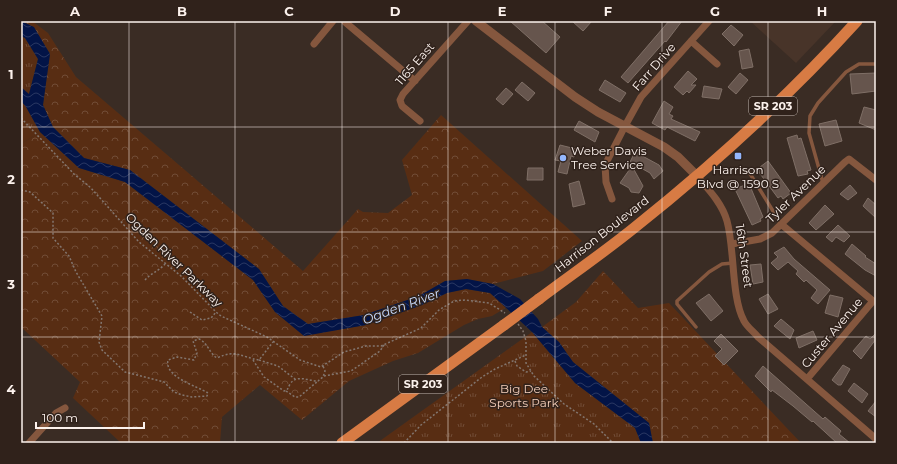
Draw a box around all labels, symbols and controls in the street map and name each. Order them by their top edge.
text: A [69,3,81,19]
text: B [177,3,187,19]
text: C [284,3,294,19]
text: D [390,3,401,19]
text: E [498,3,507,19]
text: F [604,3,612,19]
text: G [710,3,720,19]
text: H [817,3,827,19]
street label: 1165 East [392,39,437,88]
street label: Farr Drive [629,40,678,94]
text: 1 [8,66,14,82]
road number: SR 203 [749,97,797,115]
place label: Weber Davis Tree Service [571,143,647,172]
marker: Harrison Blvd @ 1590 S [733,151,743,161]
marker: Weber Davis Tree Service [558,153,568,163]
street label: Tyler Avenue [763,161,829,226]
place label: Harrison Blvd @ 1590 S [697,162,779,191]
text: 2 [7,171,15,187]
street label: Harrison Boulevard [552,192,652,275]
street label: Ogden River Parkway [123,209,226,310]
street label: 16th Street [733,223,756,289]
text: 3 [6,276,15,292]
water label: Ogden River [360,284,443,327]
street label: Custer Avenue [798,294,865,371]
road number: SR 203 [399,375,447,393]
text: 4 [7,381,16,397]
park label: Big Dee Sports Park [489,381,559,410]
scale bar [36,404,144,430]
text: 100 m [42,410,78,425]

